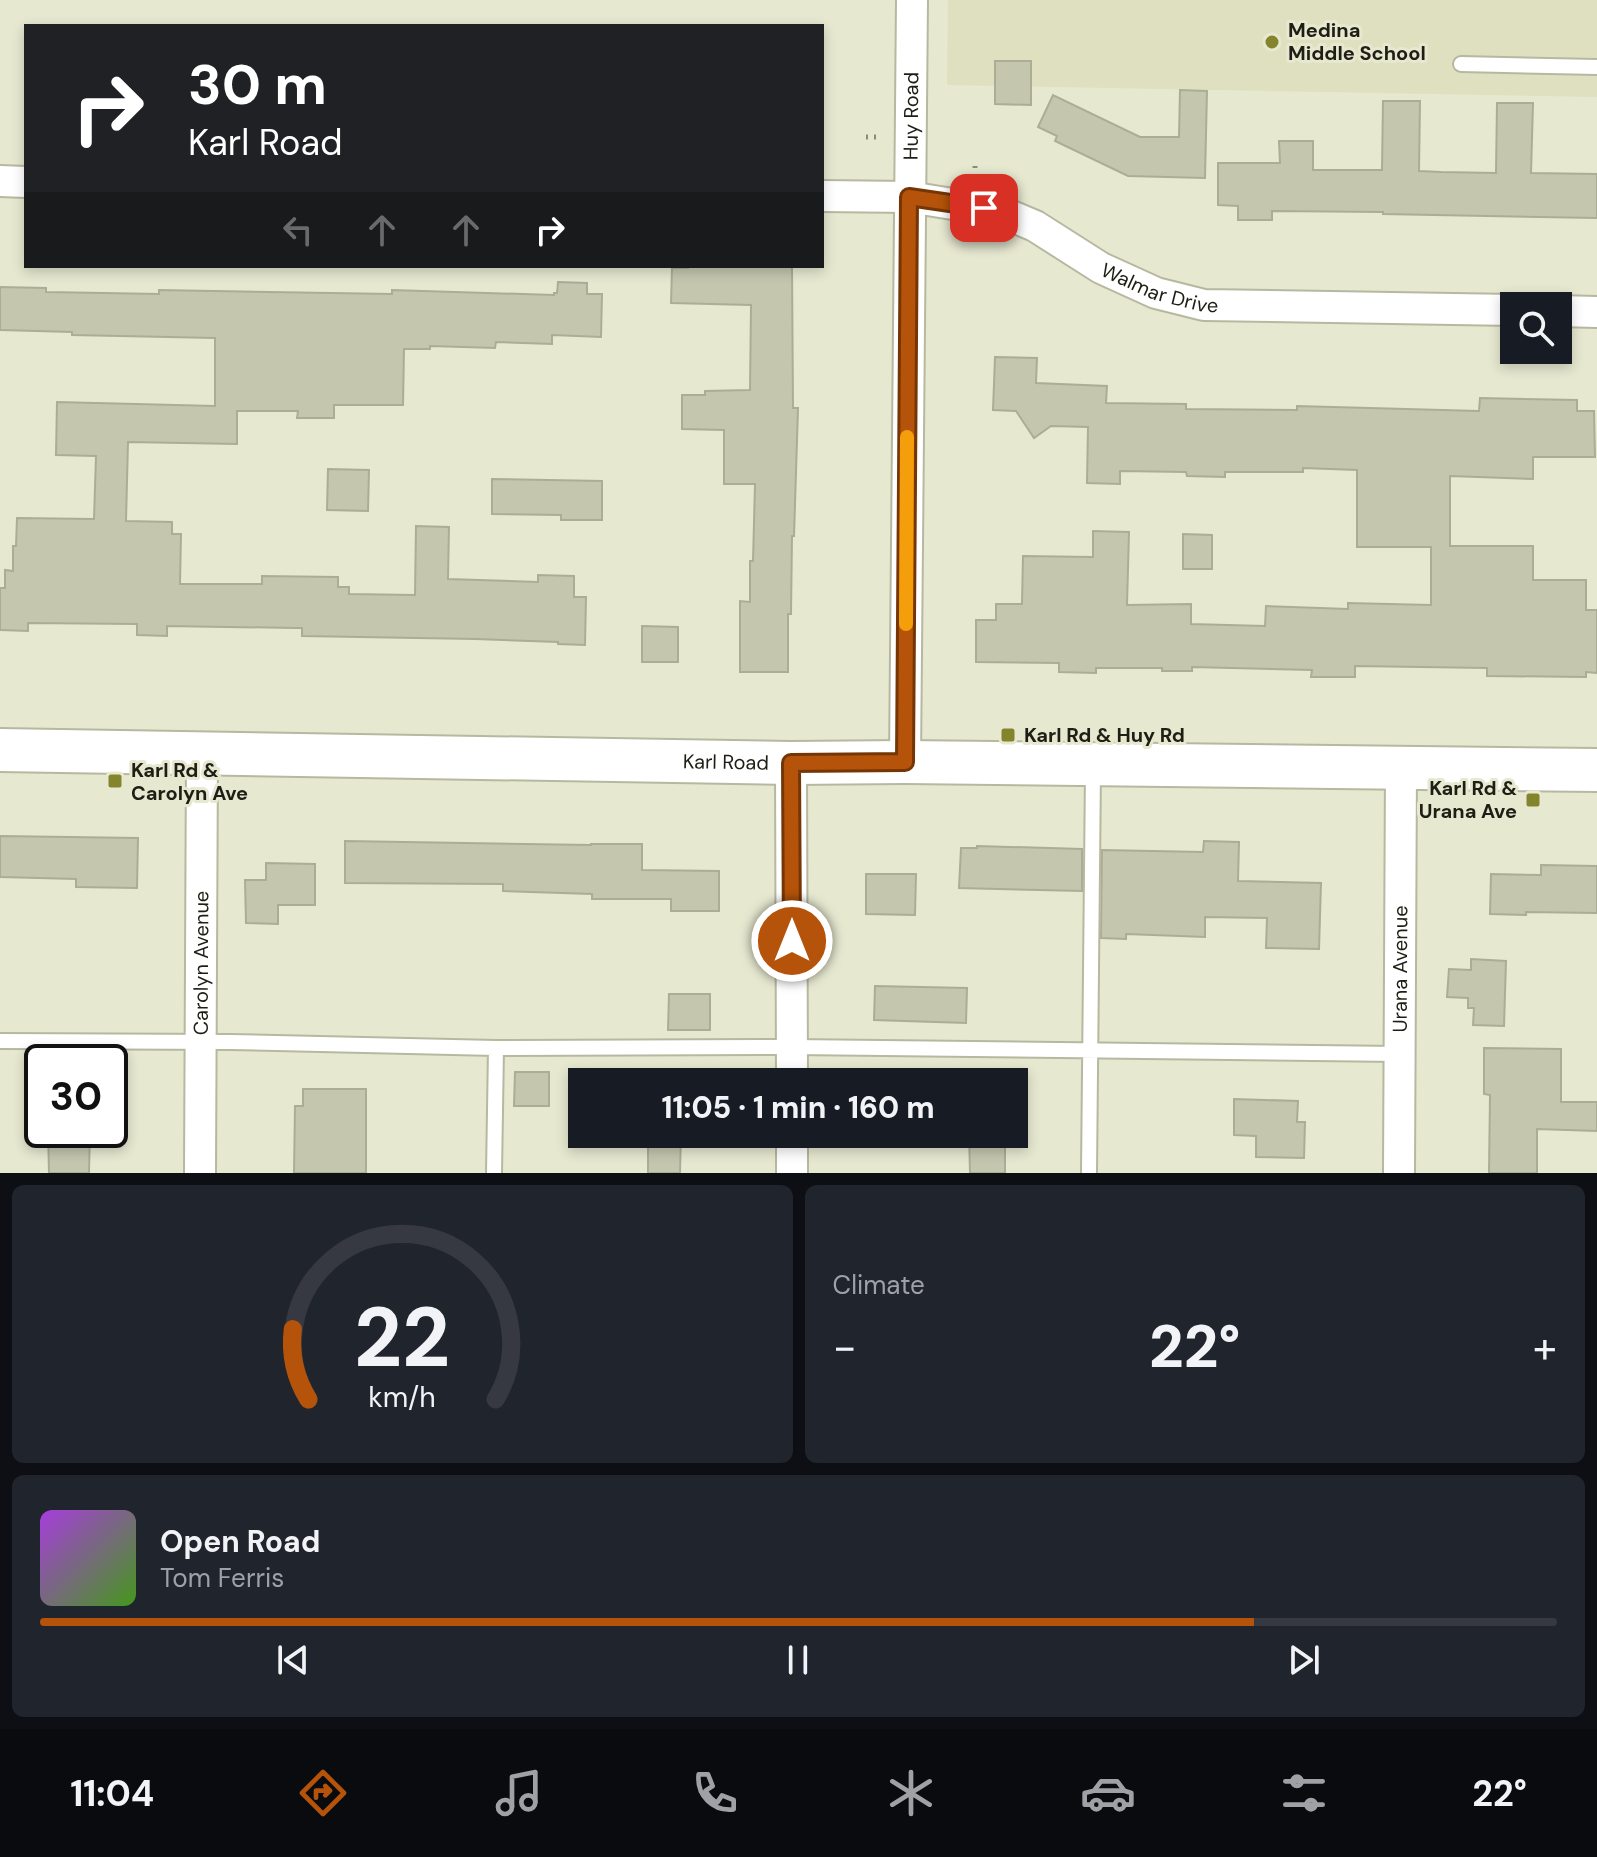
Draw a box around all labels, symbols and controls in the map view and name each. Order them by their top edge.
place label: Medina Middle School [1288,17,1426,66]
marker: Medina Middle School [1263,33,1281,51]
text: 30 m [188,48,327,121]
icon: right [56,56,160,160]
street label: Huy Road [898,72,924,160]
text: Karl Road [188,119,343,166]
pin [950,174,1018,242]
icon: arrive [962,186,1006,230]
icon: left [276,208,320,252]
icon: ahead [360,208,404,252]
icon: ahead [444,208,488,252]
icon: right [528,208,572,252]
street label: Walmar Drive [1097,257,1218,319]
map controls [1500,292,1572,364]
button: search [1500,292,1572,364]
place label: Karl Rd & Huy Rd [1024,722,1185,748]
marker: Karl Rd & Huy Rd [999,726,1017,744]
street label: Karl Road [683,748,769,776]
place label: Karl Rd & Carolyn Ave [131,757,248,806]
marker: Karl Rd & Carolyn Ave [106,772,124,790]
place label: Karl Rd & Urana Ave [1419,775,1517,824]
marker: Karl Rd & Urana Ave [1524,791,1542,809]
street label: Carolyn Avenue [188,891,214,1035]
position arrow [750,899,834,983]
street label: Urana Avenue [1387,905,1413,1033]
speed limit sign: 30 [24,1044,128,1148]
text: 11:05 · 1 min · 160 m [661,1088,935,1127]
text: Climate [833,1268,925,1302]
text: 22 [354,1283,450,1392]
text: 22° [1149,1307,1240,1386]
text: − [833,1318,857,1376]
text: + [1533,1318,1557,1376]
text: km/h [368,1379,436,1416]
text: Open Road [160,1522,320,1561]
text: Tom Ferris [160,1561,284,1595]
icon: previous [271,1638,315,1682]
icon: pause [776,1638,820,1682]
icon: next [1282,1638,1326,1682]
icon: directions [295,1765,351,1821]
icon: music [491,1765,547,1821]
icon: phone [687,1765,743,1821]
icon: climate [883,1765,939,1821]
icon: car [1080,1765,1136,1821]
icon: filters [1276,1765,1332,1821]
text: 11:04 [70,1770,154,1817]
text: 22° [1472,1770,1527,1817]

